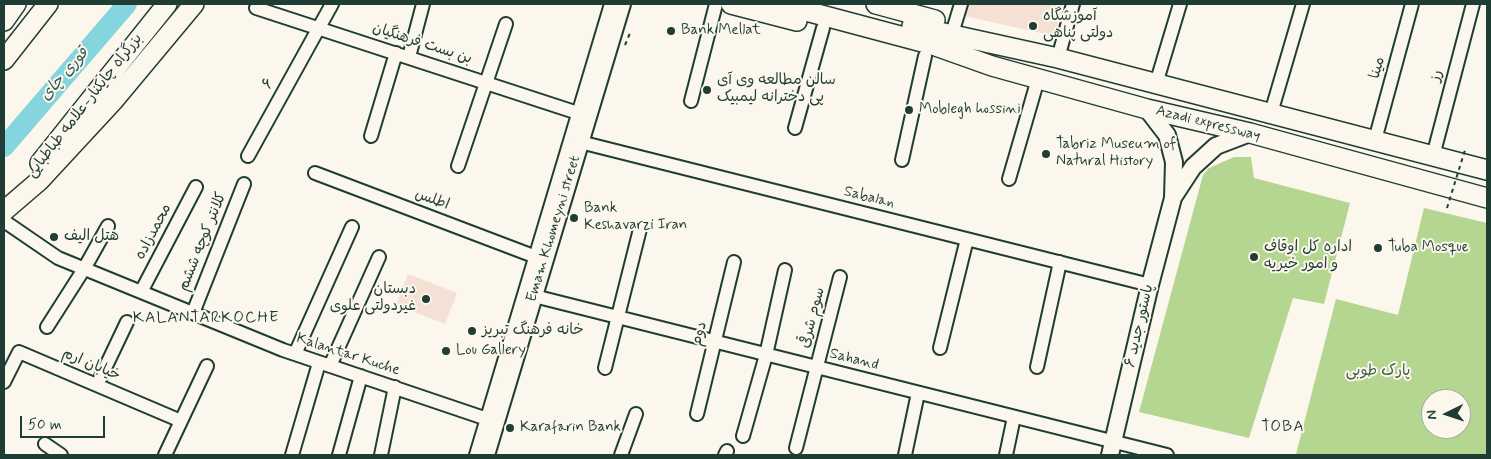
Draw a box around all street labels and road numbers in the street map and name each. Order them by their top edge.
street label: بن بست فرهنگیان [370,19,474,69]
street label: بزرگراه چایکنار-علامه طباطبایی [23,30,147,182]
street label: مینا [1366,55,1390,81]
street label: رز [1427,68,1447,84]
street label: ۶ [259,76,279,92]
street label: Azadi expressway [1154,102,1262,146]
street label: Emam Khomeyni street [523,153,585,305]
street label: Sabalan [842,183,896,213]
street label: اطلس [412,186,452,214]
street label: کلانتر کوچه ششم [175,190,231,294]
street label: محمدزاده [132,201,176,263]
street label: پاستور جدید ۶ [1122,283,1158,369]
street label: سوم شرقی [796,286,830,350]
street label: دوم [688,320,712,348]
street label: Kalantar Kuche [294,330,402,380]
street label: خیابان ارم [59,345,123,385]
street label: Sahand [828,345,880,375]

